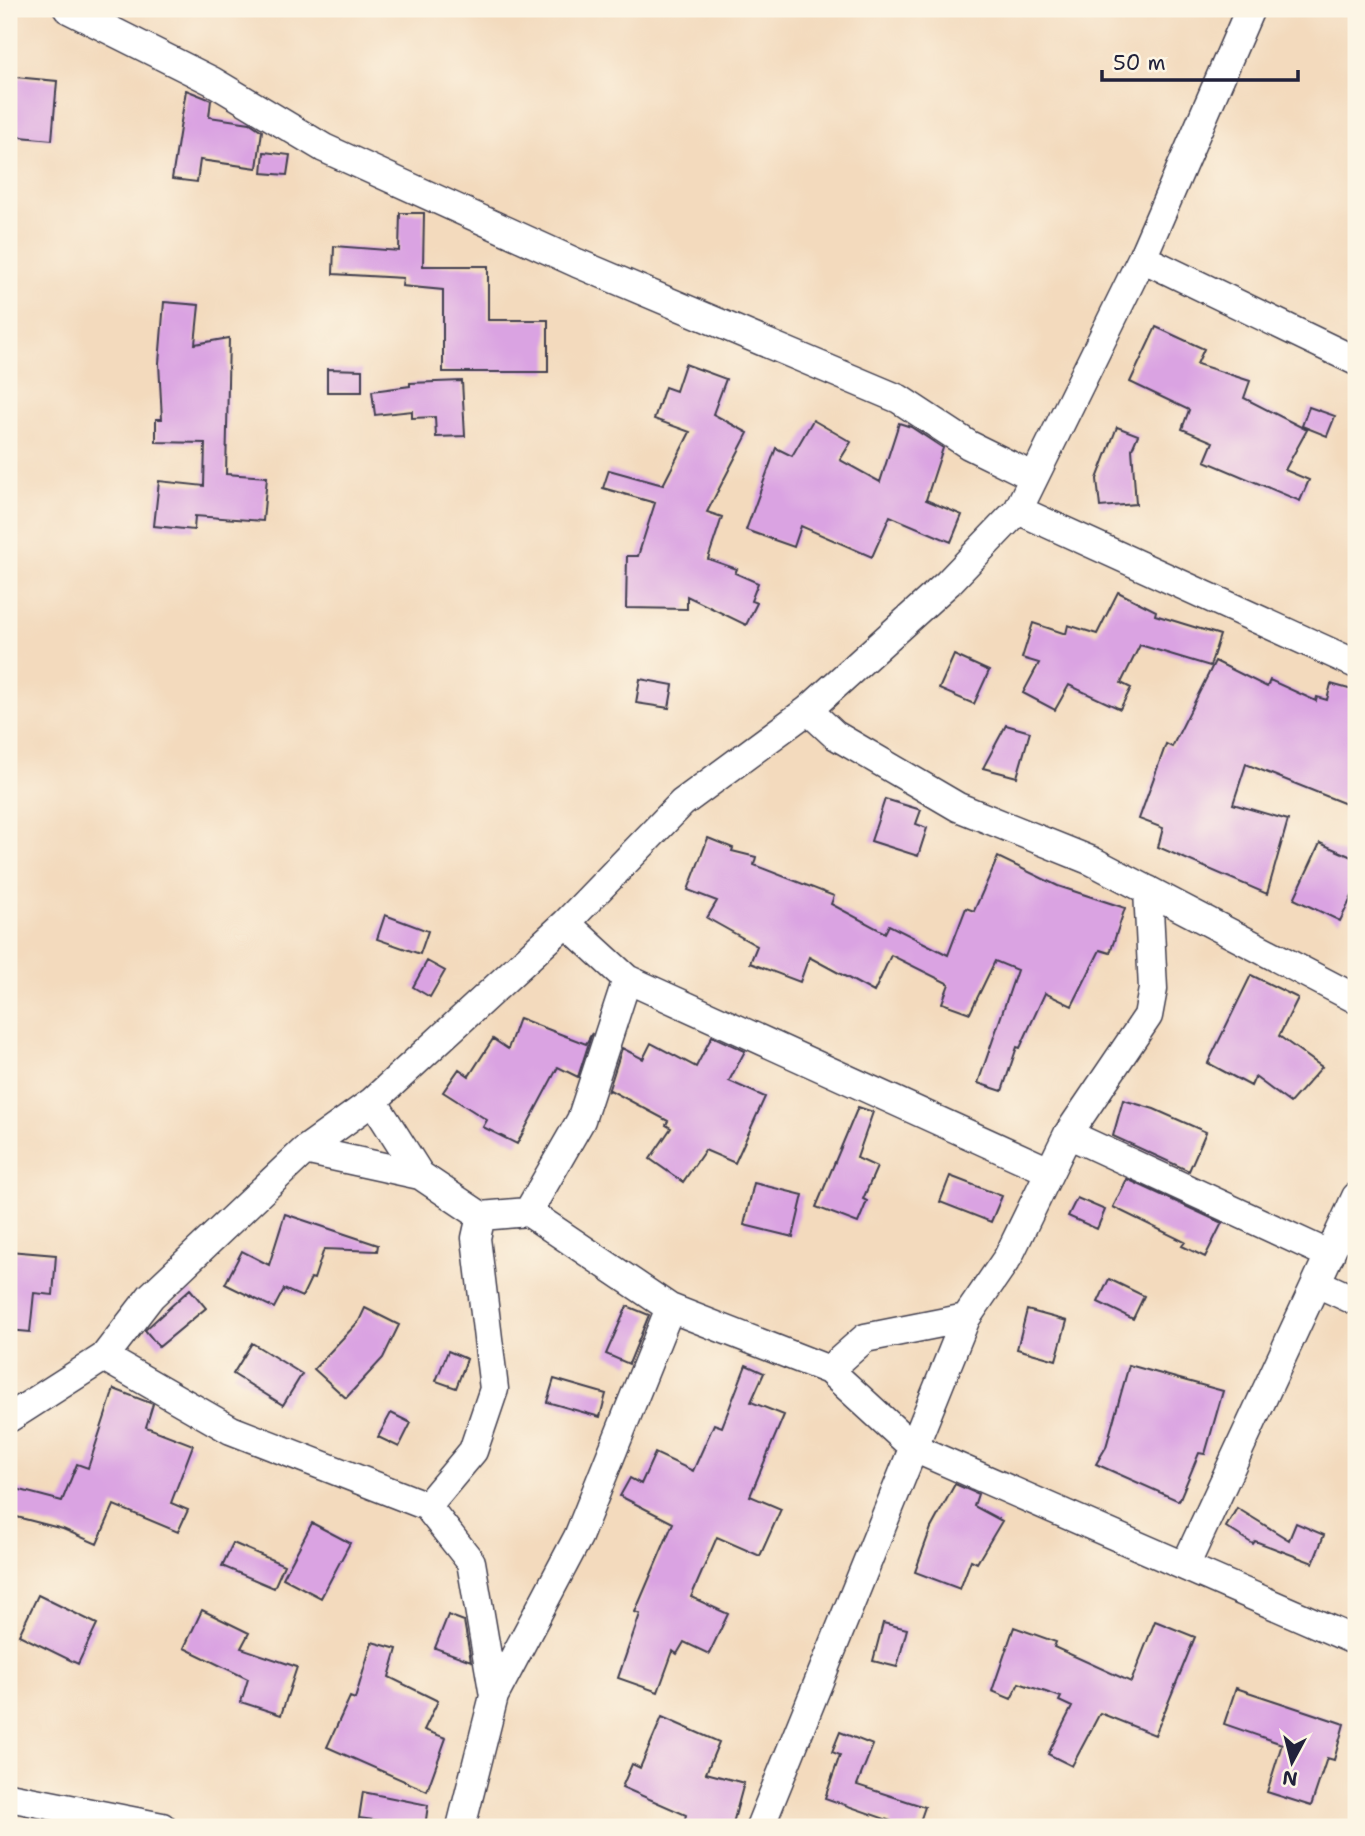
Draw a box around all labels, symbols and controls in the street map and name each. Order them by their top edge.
scale bar [1102,38,1298,82]
text: 50 m [1113,49,1166,77]
north arrow [1256,1728,1326,1798]
text: N [1281,1765,1299,1792]

